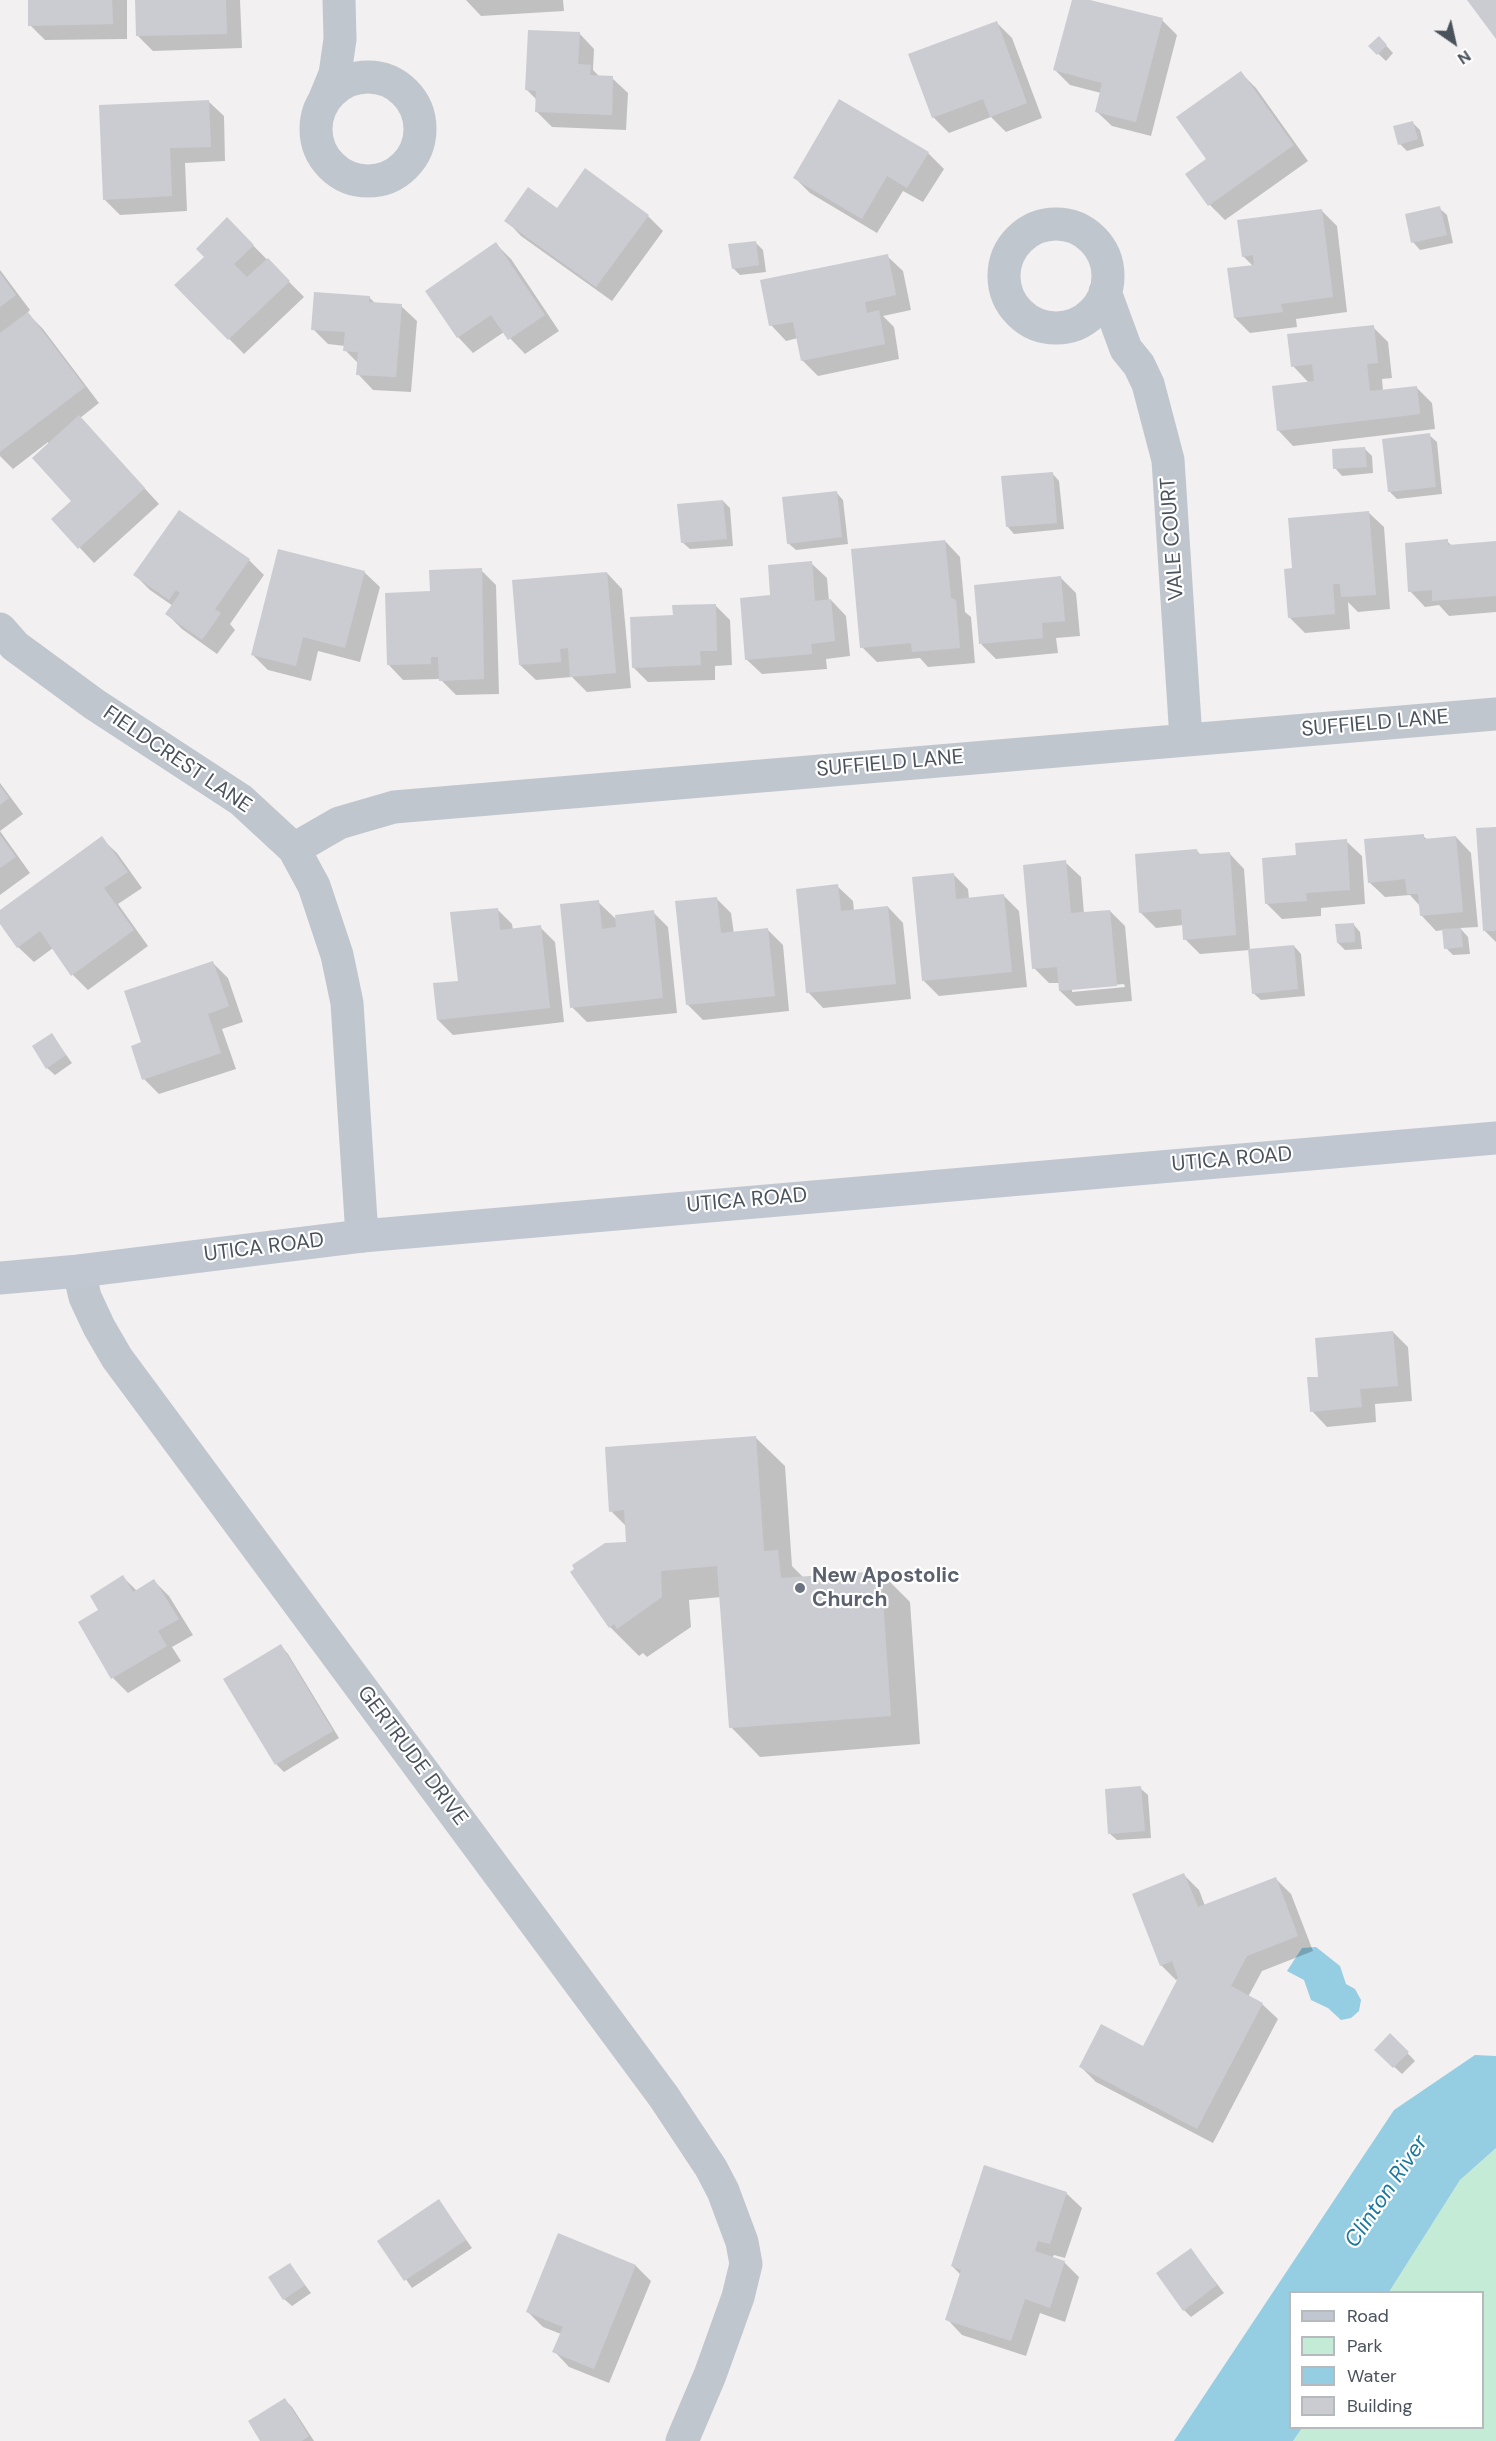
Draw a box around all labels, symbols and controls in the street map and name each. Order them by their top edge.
north arrow [1424,12,1484,72]
text: N [1454,45,1475,69]
street label: VALE COURT [1156,476,1190,602]
street label: FIELDCREST LANE [98,701,256,819]
street label: SUFFIELD LANE [1300,705,1450,743]
street label: SUFFIELD LANE [815,745,965,783]
street label: UTICA ROAD [1171,1142,1293,1178]
street label: UTICA ROAD [686,1183,808,1219]
street label: UTICA ROAD [203,1228,325,1268]
place label: New Apostolic Church [812,1563,960,1613]
marker: New Apostolic Church [793,1581,807,1595]
street label: GERTRUDE DRIVE [351,1681,473,1831]
water label: Clinton River [1340,2131,1434,2253]
legend [1289,2291,1484,2429]
text: Road [1347,2304,1389,2328]
text: Park [1347,2334,1383,2358]
text: Water [1347,2364,1397,2388]
text: Building [1347,2394,1412,2418]

